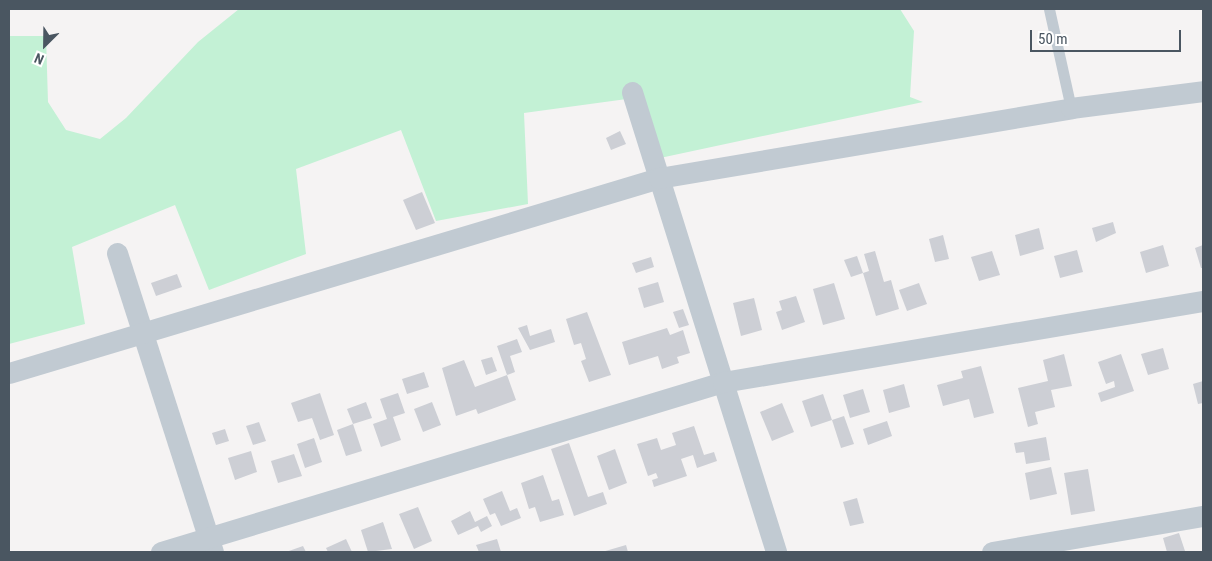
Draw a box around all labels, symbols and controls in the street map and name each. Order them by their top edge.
north arrow [20,20,70,70]
scale bar [1032,20,1183,52]
text: 50 m [1038,30,1068,48]
text: N [32,50,46,68]

